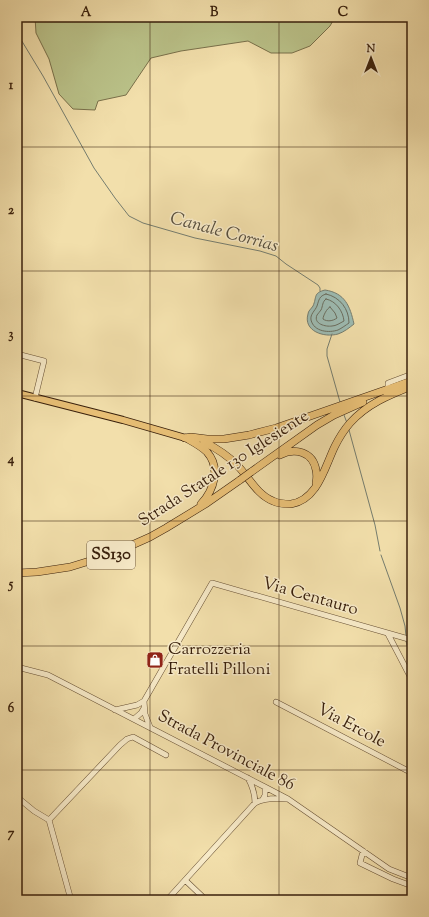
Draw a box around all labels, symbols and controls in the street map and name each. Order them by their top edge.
text: A [81,4,92,22]
text: B [210,4,219,22]
text: C [338,4,348,22]
north arrow [351,38,391,78]
text: N [366,41,376,57]
text: 1 [9,77,14,95]
text: 2 [8,202,15,220]
water label: Canale Corrias [167,206,281,260]
text: 3 [8,326,14,344]
street label: Strada Statale 130 Iglesiente [134,405,314,533]
text: 4 [7,451,15,469]
road number: SS130 [87,541,135,569]
street label: Via Centauro [259,572,361,622]
text: 5 [8,576,14,594]
place label: Carrozzeria Fratelli Pilloni [168,638,271,682]
shop icon: Carrozzeria Fratelli Pilloni [145,650,165,670]
street label: Via Ercole [312,698,390,754]
text: 6 [8,700,15,718]
street label: Strada Provinciale 86 [153,705,299,797]
text: 7 [8,825,15,843]

